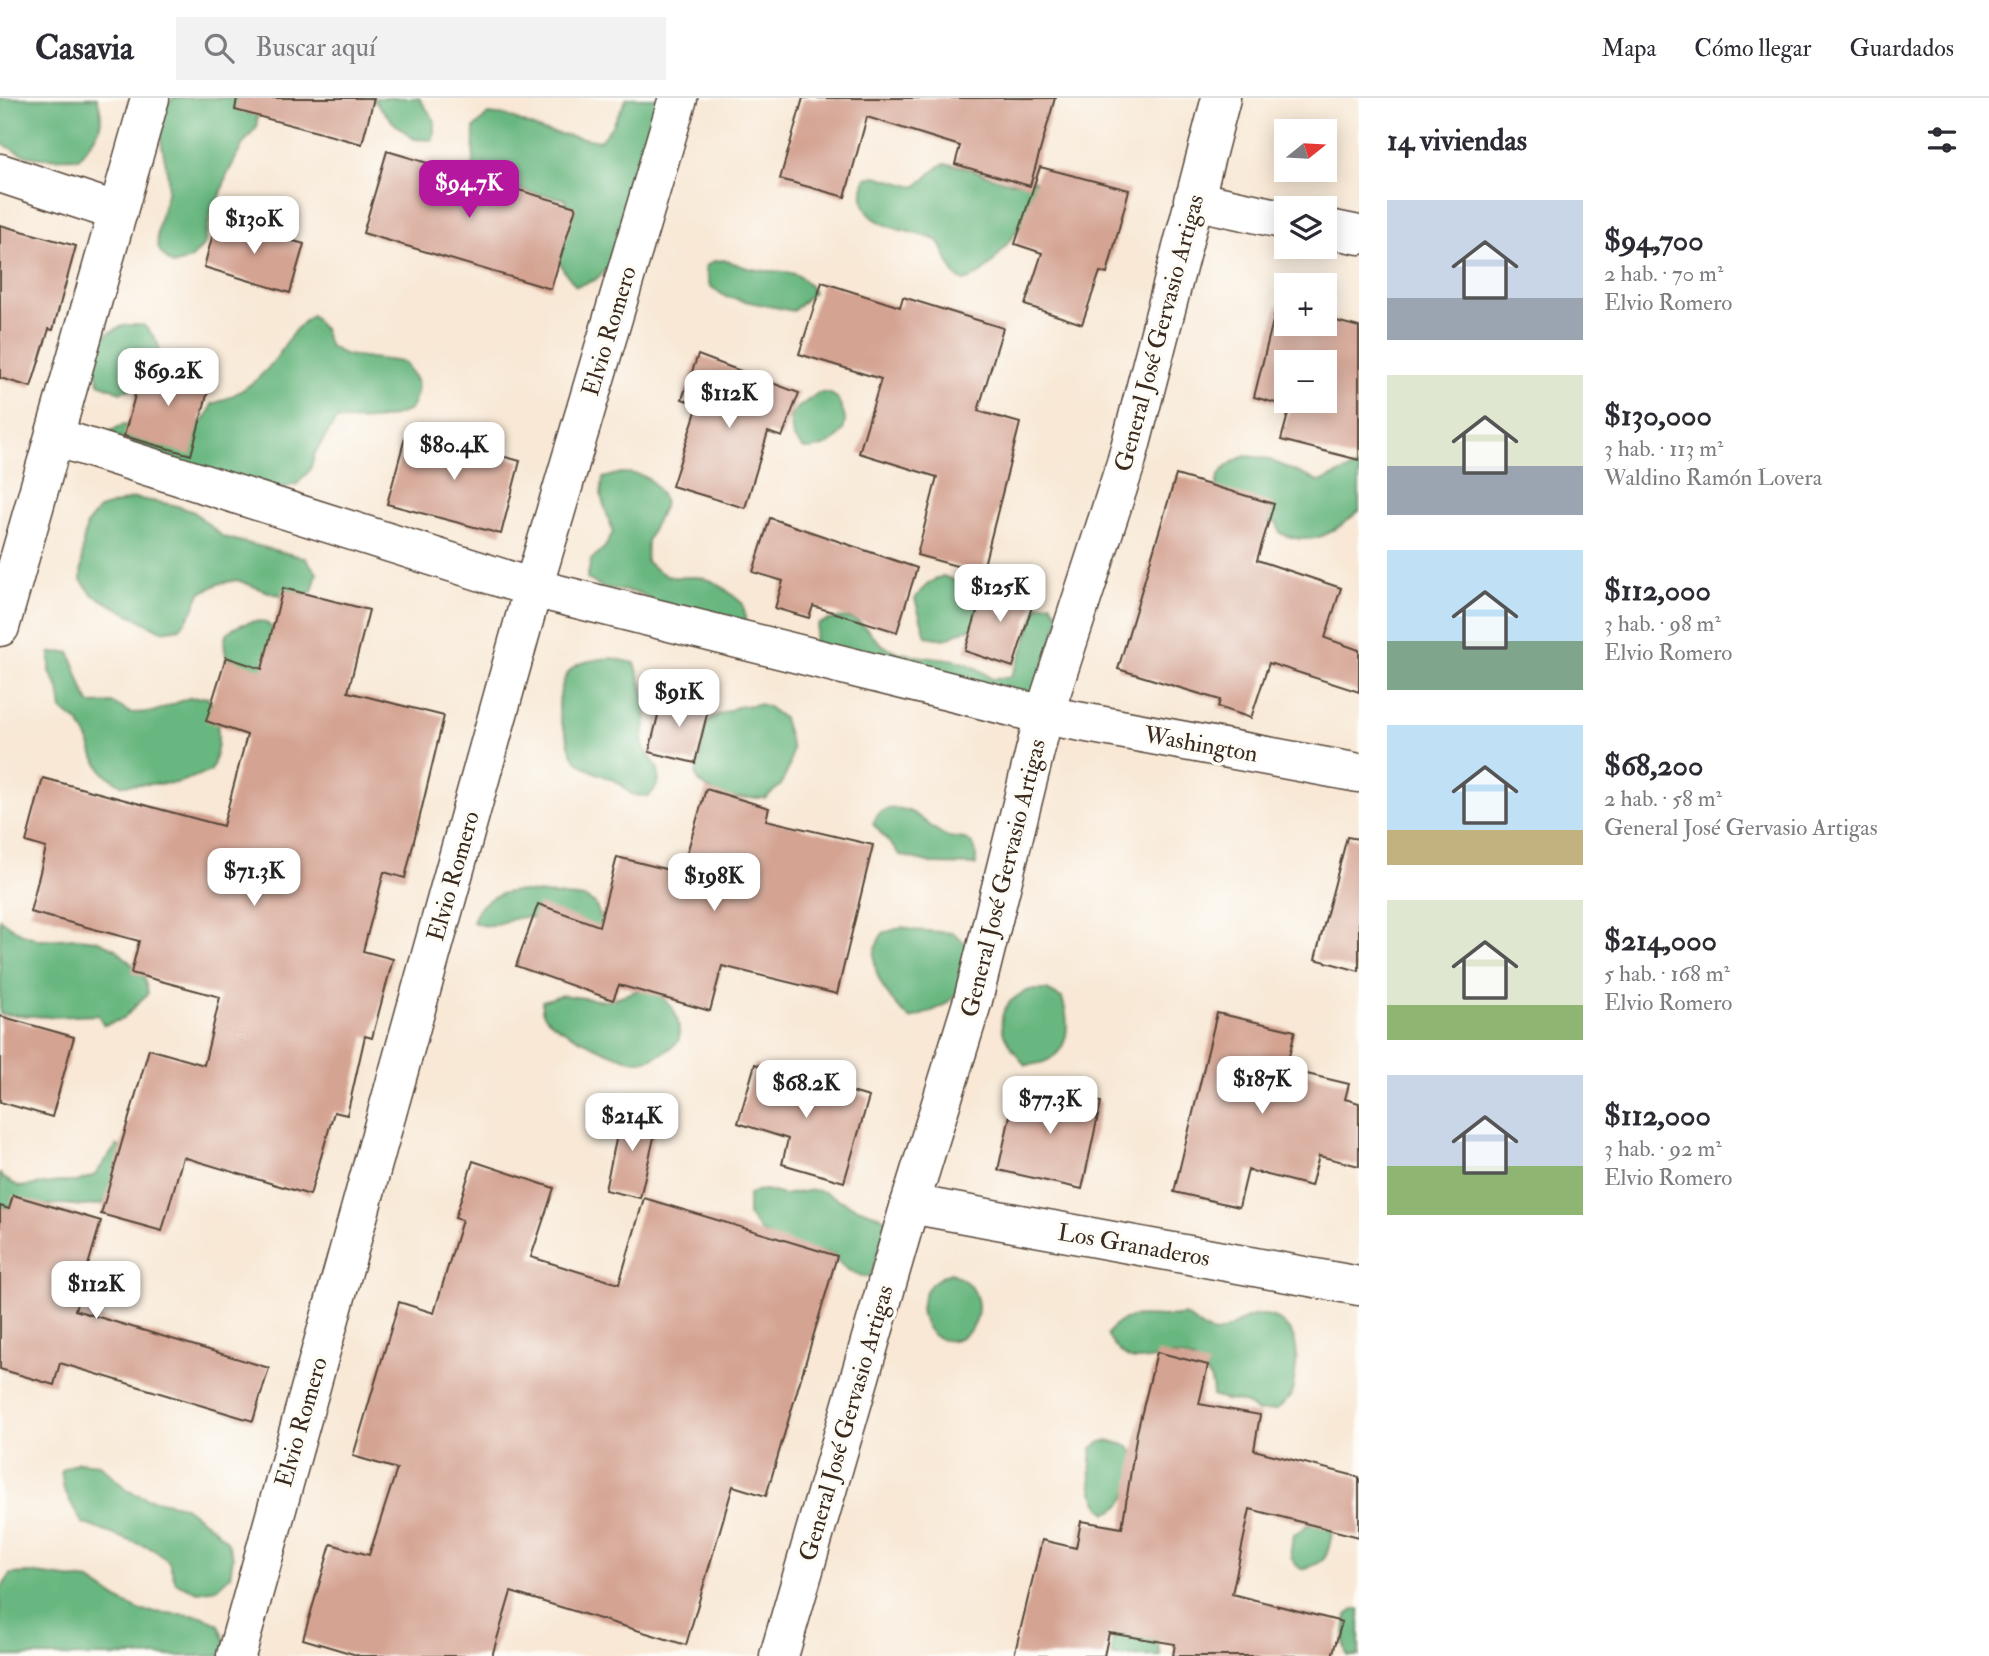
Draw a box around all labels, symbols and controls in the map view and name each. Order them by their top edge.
search box [176,17,666,80]
text: Casavia [35,28,134,69]
icon: search [200,29,238,67]
text: Buscar aquí [256,32,376,64]
text: Mapa [1601,33,1656,64]
text: Cómo llegar [1694,33,1811,64]
text: Guardados [1849,33,1954,64]
north arrow [1274,119,1337,182]
map controls [1274,119,1337,413]
icon: filters [1923,121,1961,159]
text: 14 viviendas [1387,122,1527,159]
pin: $94.7K [412,160,526,220]
text: $94.7K [435,168,503,197]
street label: General José Gervasio Artigas [1108,191,1211,475]
button: layers [1274,196,1337,259]
pin: $130K [205,197,303,256]
text: $130K [225,204,283,233]
text: $94,700 [1604,222,1704,259]
icon: home [1443,228,1527,312]
text: 2 hab. · 70 m² [1604,259,1723,288]
street label: Elvio Romero [575,263,644,400]
button: + [1274,273,1337,336]
text: Elvio Romero [1604,288,1732,317]
pin: $69.2K [111,348,225,408]
button: − [1274,350,1337,413]
text: $69.2K [134,356,202,385]
pin: $112K [680,370,778,430]
text: $112K [700,378,758,407]
text: $130,000 [1604,397,1712,434]
icon: home [1443,403,1527,487]
pin: $80.4K [397,422,511,482]
text: $80.4K [420,430,488,459]
text: 3 hab. · 113 m² [1604,434,1724,463]
text: Waldino Ramón Lovera [1604,463,1822,492]
pin: $125K [951,564,1049,624]
text: $125K [970,572,1030,601]
text: $112,000 [1604,572,1711,609]
icon: home [1443,578,1527,662]
text: 3 hab. · 98 m² [1604,609,1721,638]
text: Elvio Romero [1604,638,1732,667]
pin: $91K [638,670,720,729]
text: $91K [654,677,704,706]
street label: Washington [1141,719,1260,770]
street label: General José Gervasio Artigas [954,736,1053,1020]
text: $68,200 [1604,747,1703,784]
icon: home [1443,753,1527,837]
text: 2 hab. · 58 m² [1604,784,1722,813]
street label: Elvio Romero [420,807,487,945]
text: General José Gervasio Artigas [1604,813,1878,842]
pin: $71.3K [197,848,311,908]
pin: $198K [665,854,763,913]
text: $71.3K [223,856,285,885]
text: $198K [684,861,744,890]
text: $214,000 [1604,922,1717,959]
icon: home [1443,928,1527,1012]
text: 5 hab. · 168 m² [1604,959,1730,988]
text: Elvio Romero [1604,988,1732,1017]
pin: $187K [1213,1056,1311,1116]
pin: $68.2K [749,1060,863,1120]
text: $187K [1233,1064,1291,1093]
text: $68.2K [772,1068,840,1097]
pin: $77.3K [993,1076,1107,1136]
text: $77.3K [1018,1084,1082,1113]
pin: $214K [583,1094,681,1153]
text: $112,000 [1604,1097,1711,1134]
text: $214K [601,1101,663,1130]
icon: home [1443,1103,1527,1187]
text: 3 hab. · 92 m² [1604,1134,1722,1163]
text: Elvio Romero [1604,1163,1732,1192]
street label: Los Granaderos [1055,1217,1212,1274]
pin: $112K [47,1262,145,1321]
text: $112K [67,1269,125,1298]
street label: General José Gervasio Artigas [792,1282,901,1565]
street label: Elvio Romero [268,1353,335,1491]

